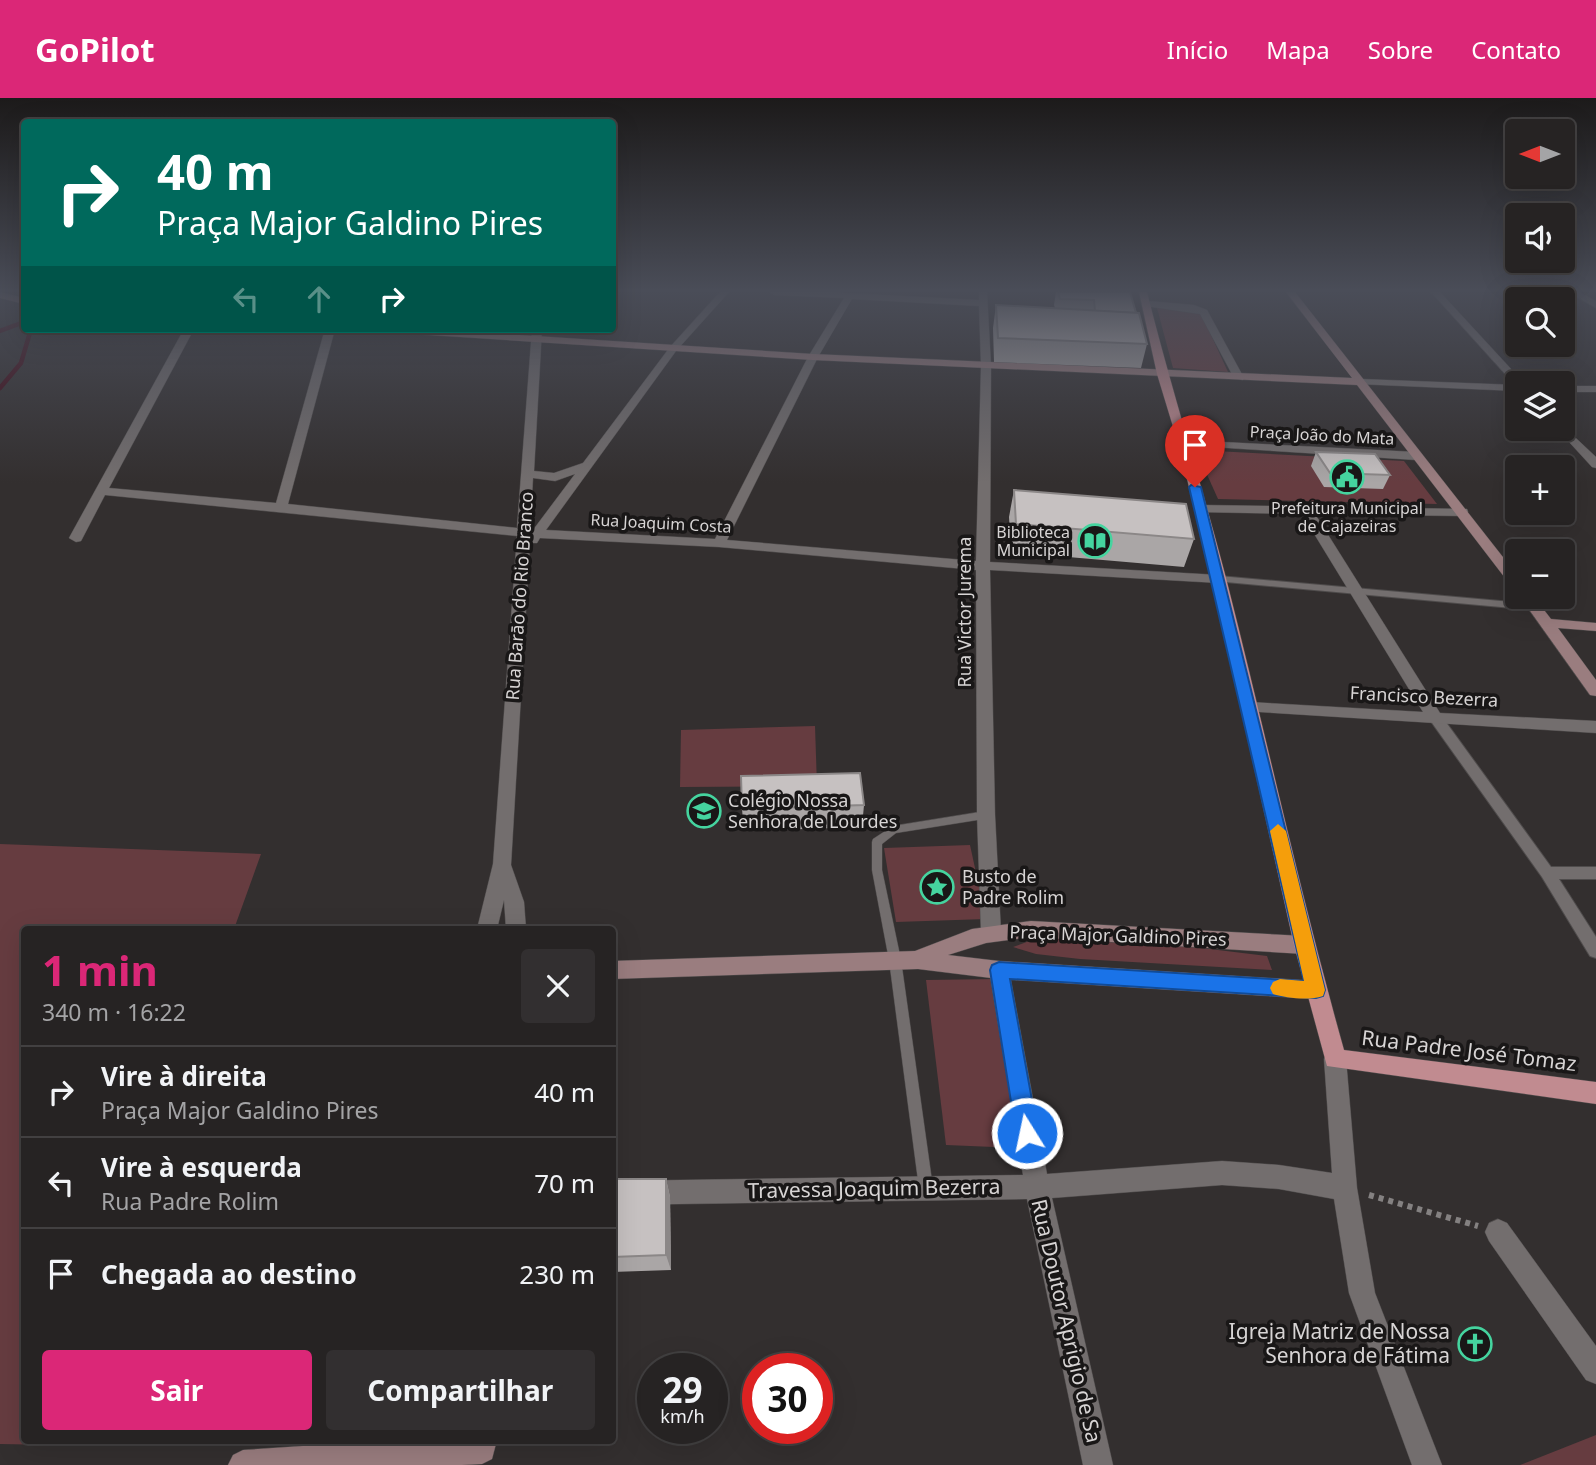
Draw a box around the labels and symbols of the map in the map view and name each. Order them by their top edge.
north arrow [1505,119,1575,189]
pin [1165,415,1225,487]
street label: Praça João do Mata [1249,420,1395,450]
public building icon: Prefeitura Municipal de Cajazeiras [1328,458,1366,496]
street label: Rua Barāo do Rio Branco [500,491,538,701]
place label: Prefeitura Municipal de Cajazeiras [1271,497,1423,537]
street label: Rua Joaquim Costa [590,508,732,538]
place label: Biblioteca Municipal [996,521,1070,561]
library icon: Biblioteca Municipal [1076,522,1114,560]
street label: Rua Victor Jurema [952,537,976,687]
street label: Francisco Bezerra [1349,680,1499,712]
place label: Colégio Nossa Senhora de Lourdes [728,788,897,833]
school or university icon: Colégio Nossa Senhora de Lourdes [685,792,723,830]
place label: Busto de Padre Rolim [962,864,1064,909]
place icon: Busto de Padre Rolim [918,868,956,906]
street label: Praça Major Galdino Pires [1009,919,1227,951]
street label: Rua Padre José Tomaz [1360,1023,1578,1077]
position arrow [990,1096,1064,1170]
street label: Travessa Joaquim Bezerra [747,1172,1001,1204]
street label: Rua Doutor Aprigio de Sa [1025,1196,1109,1445]
place label: Igreja Matriz de Nossa Senhora de Fátima [1229,1317,1450,1369]
church icon: Igreja Matriz de Nossa Senhora de Fátima [1456,1325,1494,1363]
speed limit sign: 30 [742,1353,833,1444]

